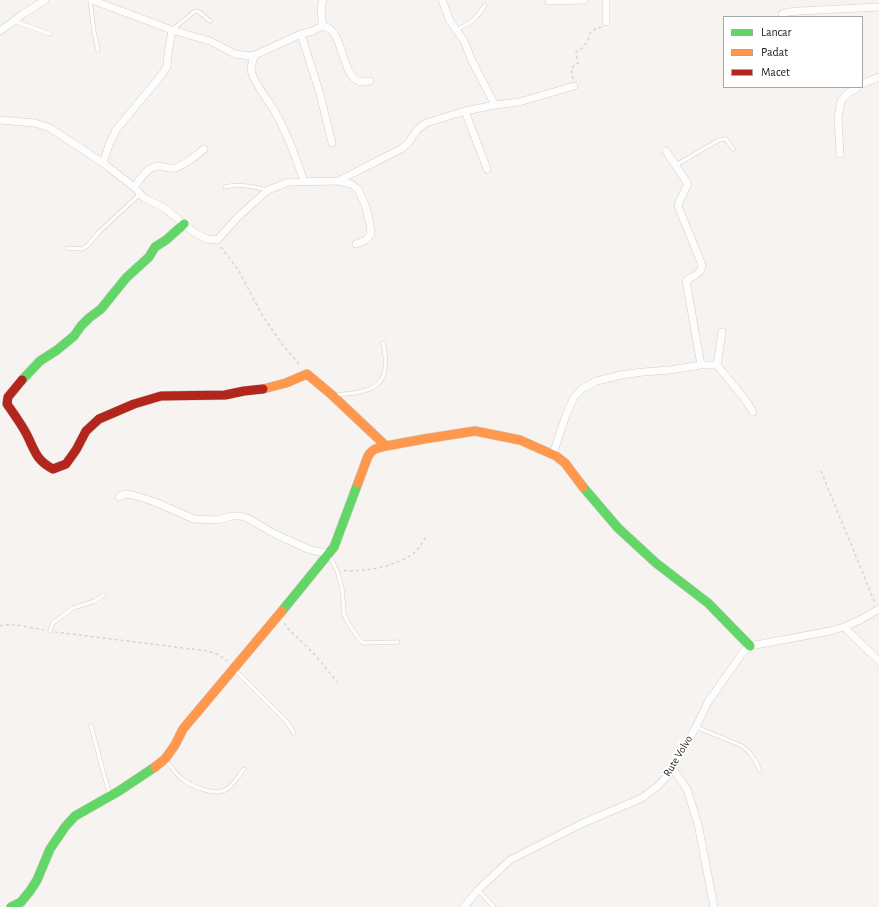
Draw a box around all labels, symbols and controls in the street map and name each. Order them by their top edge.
legend [723,16,863,88]
text: Lancar [761,26,791,38]
text: Padat [761,46,788,58]
text: Macet [761,66,790,78]
street label: Rute Volvo [661,733,695,779]

